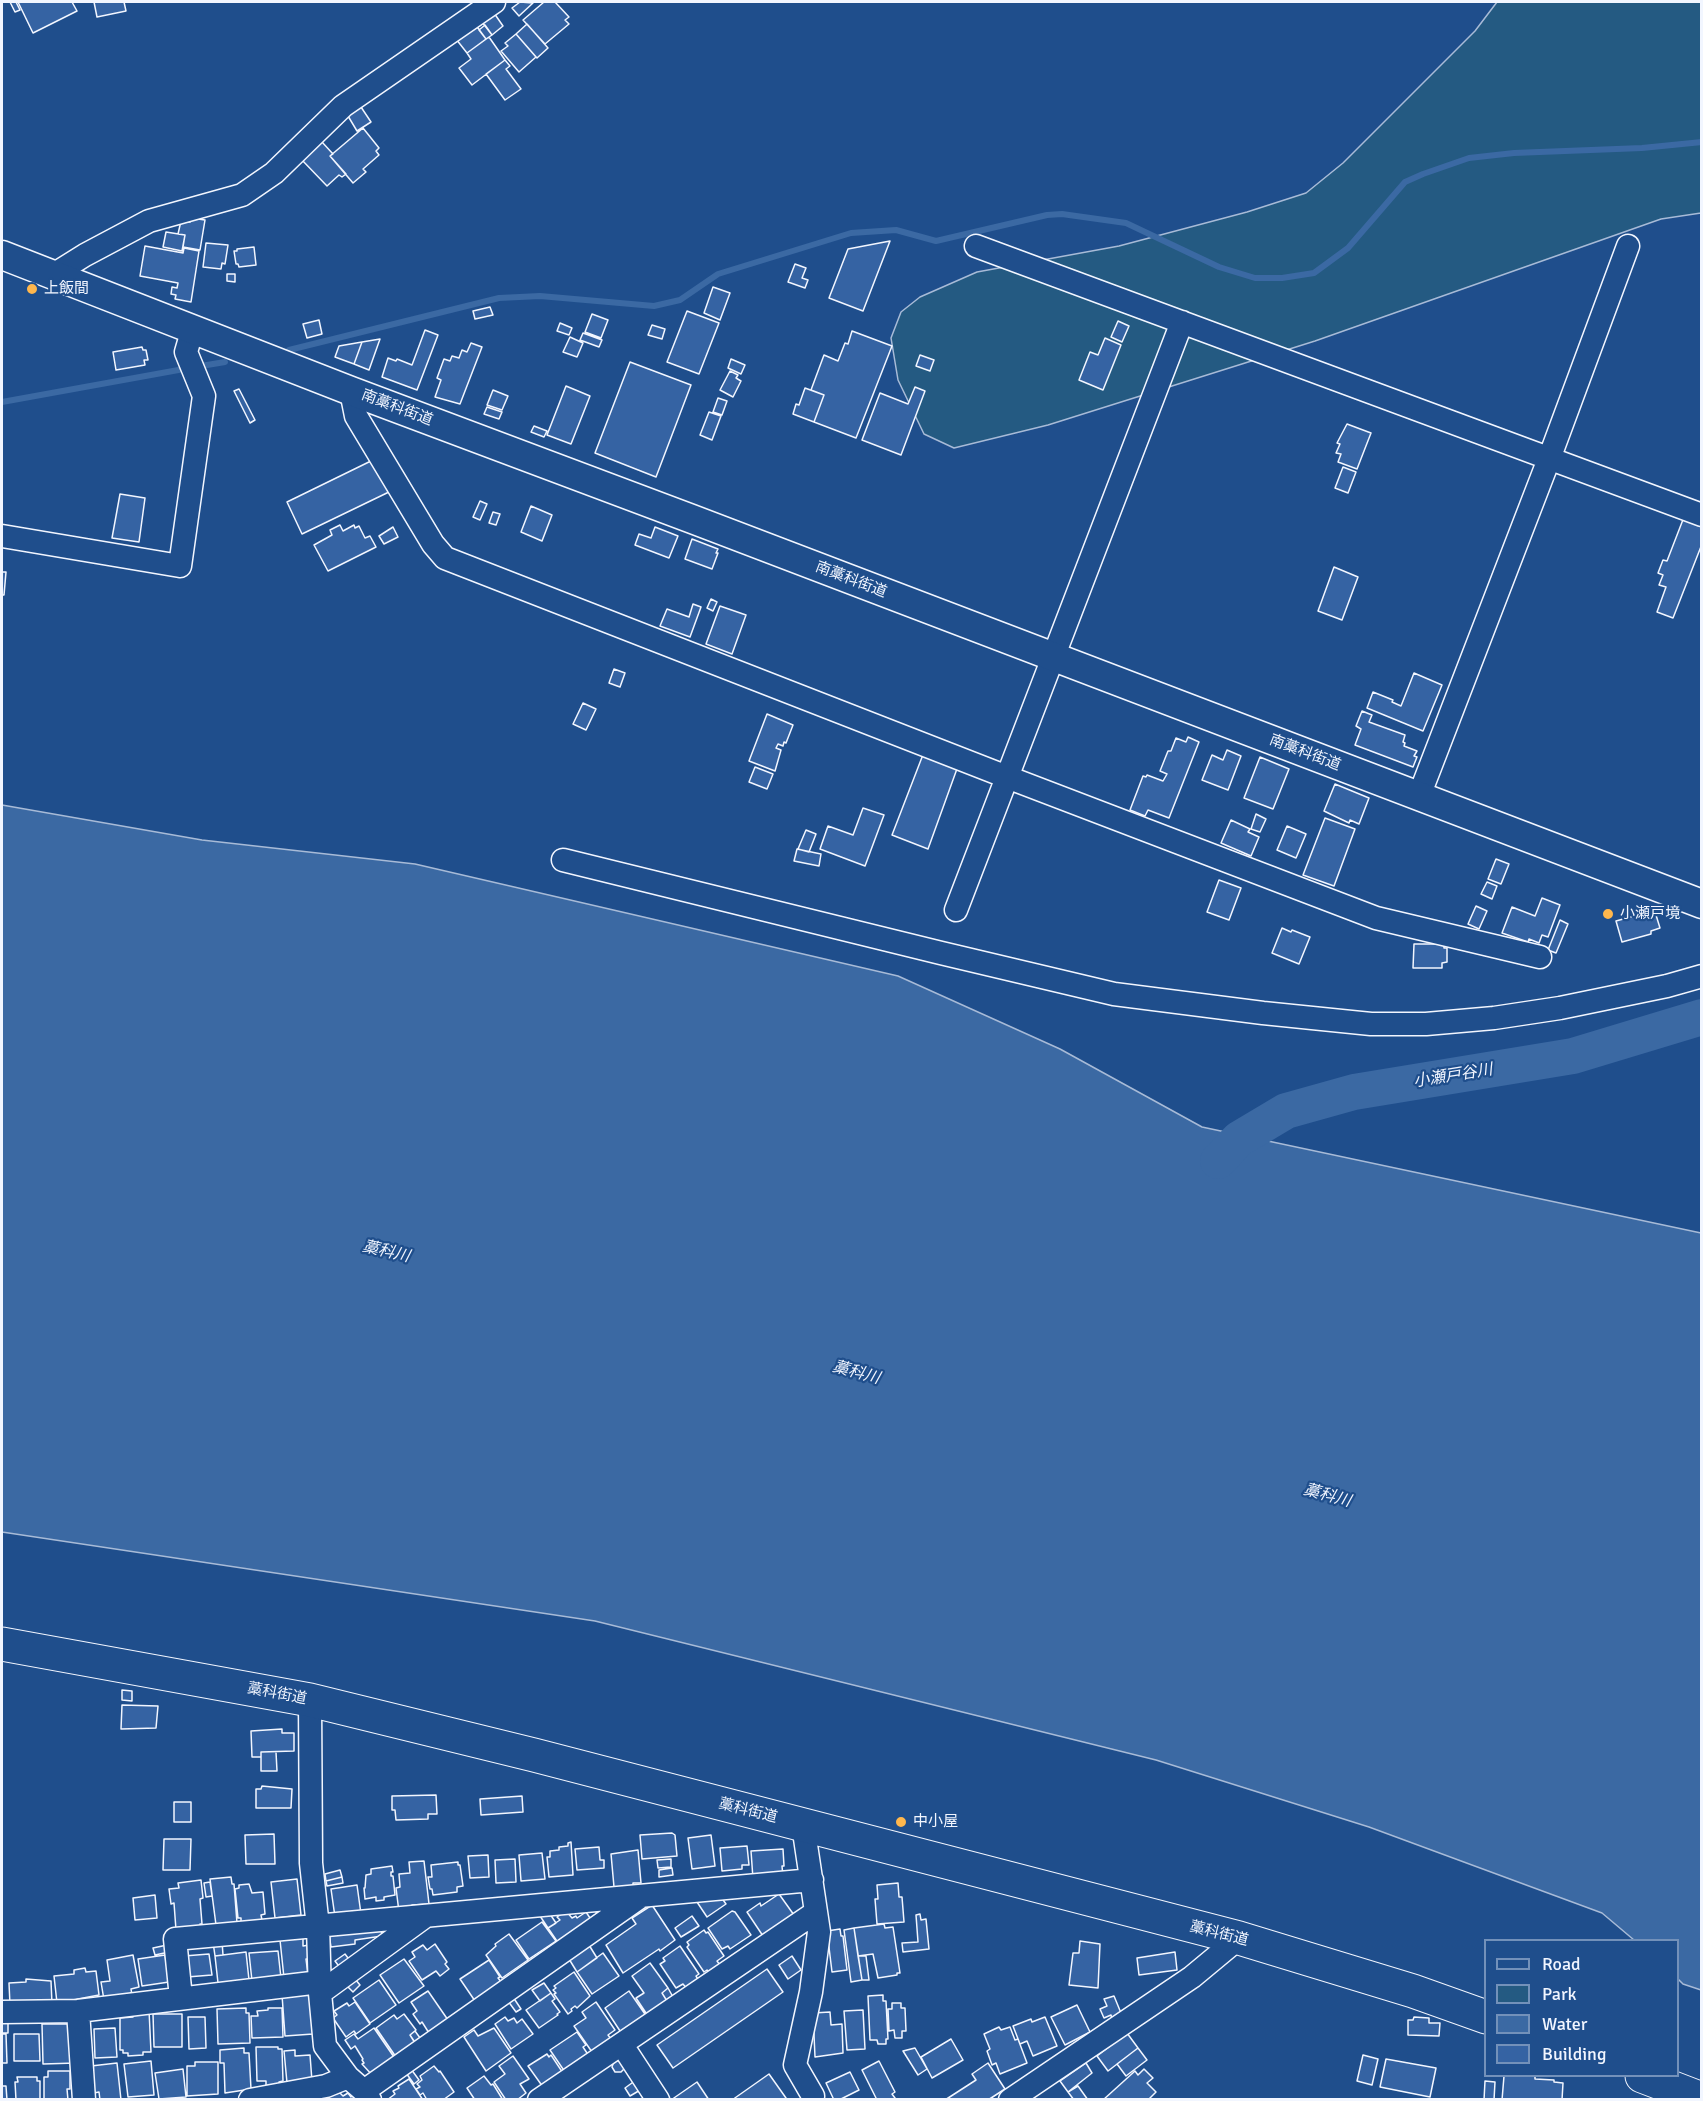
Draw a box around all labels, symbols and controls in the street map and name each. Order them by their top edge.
place label: 上飯間 [44,280,89,298]
marker: 上飯間 [25,282,39,296]
street label: 南藁科街道 [359,386,435,430]
street label: 南藁科街道 [813,558,889,602]
street label: 南藁科街道 [1267,731,1343,775]
place label: 小瀬戸境 [1620,905,1680,923]
marker: 小瀬戸境 [1601,907,1615,921]
water label: 小瀬戸谷川 [1412,1060,1494,1092]
water label: 藁科川 [360,1237,412,1267]
water label: 藁科川 [830,1358,882,1388]
water label: 藁科川 [1301,1481,1353,1511]
street label: 藁科街道 [246,1679,308,1709]
street label: 藁科街道 [717,1795,779,1827]
place label: 中小屋 [913,1813,958,1831]
marker: 中小屋 [894,1815,908,1829]
street label: 藁科街道 [1188,1918,1250,1950]
legend [1484,1939,1679,2077]
text: Road [1542,1953,1581,1975]
text: Park [1542,1983,1577,2005]
text: Water [1542,2013,1587,2035]
text: Building [1542,2043,1606,2065]

